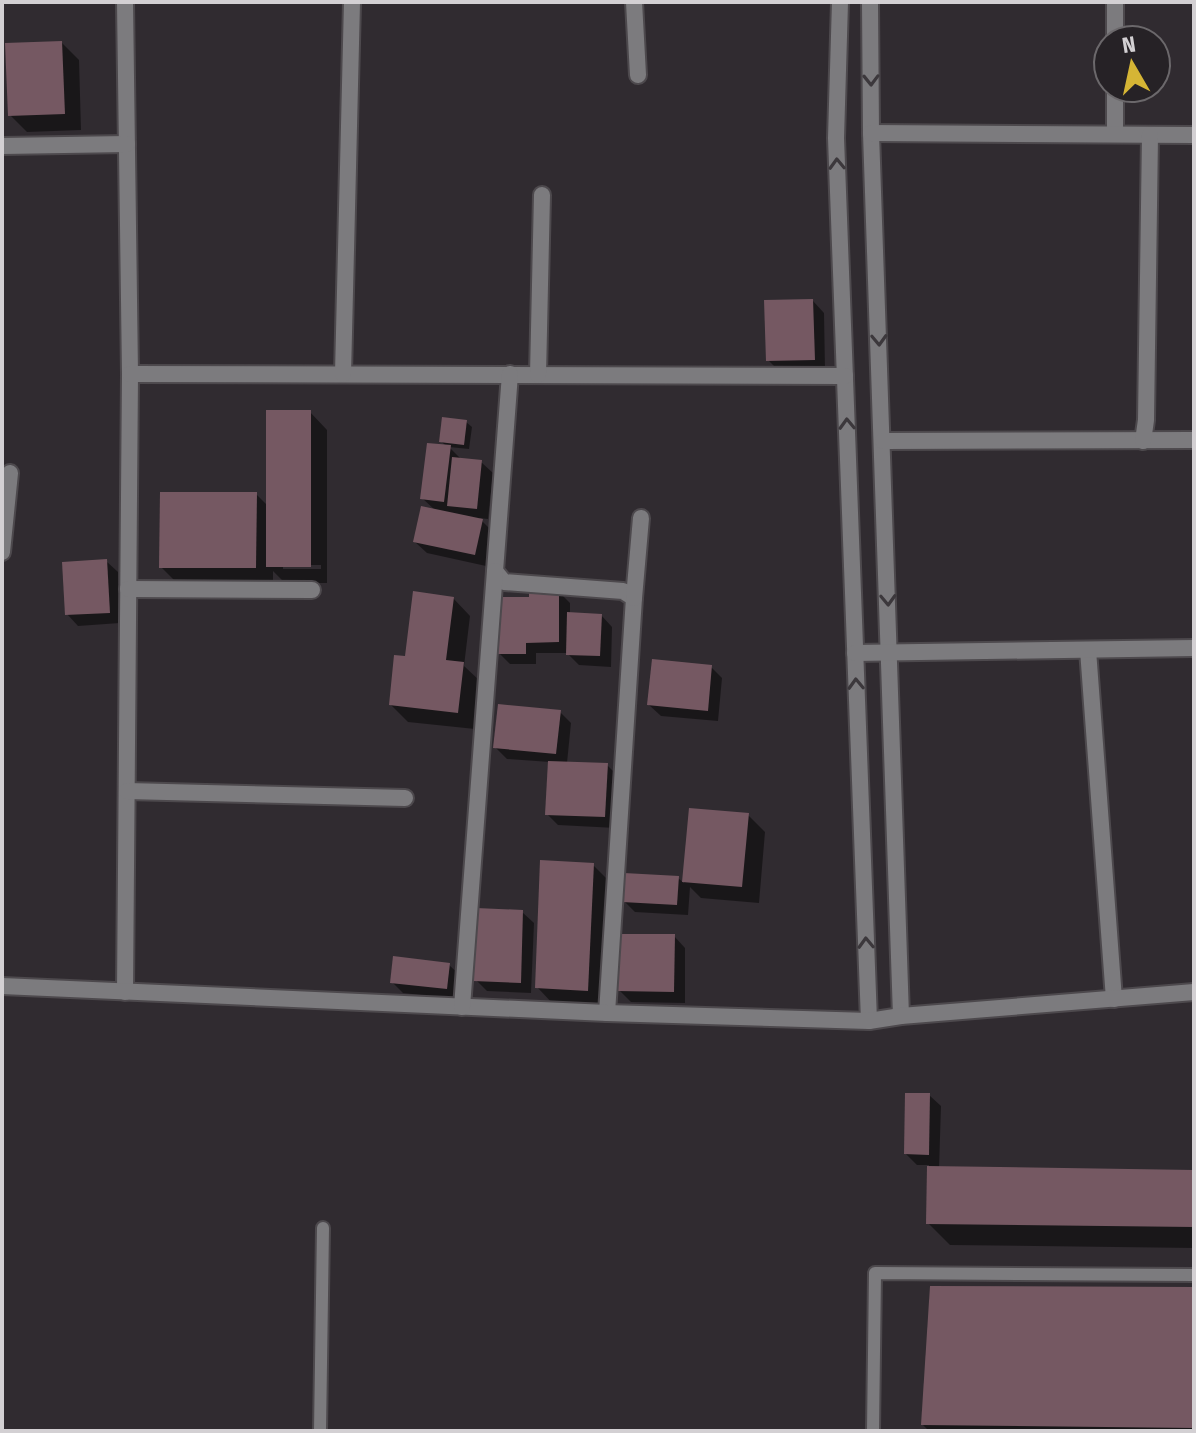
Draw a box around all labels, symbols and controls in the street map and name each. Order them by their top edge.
north arrow [1092,24,1172,104]
text: N [1120,30,1138,59]
one-way arrow [862,74,880,87]
one-way arrow [829,157,846,170]
one-way arrow [870,334,887,347]
one-way arrow [838,417,855,430]
one-way arrow [880,594,897,607]
one-way arrow [848,677,865,690]
one-way arrow [857,937,874,949]

